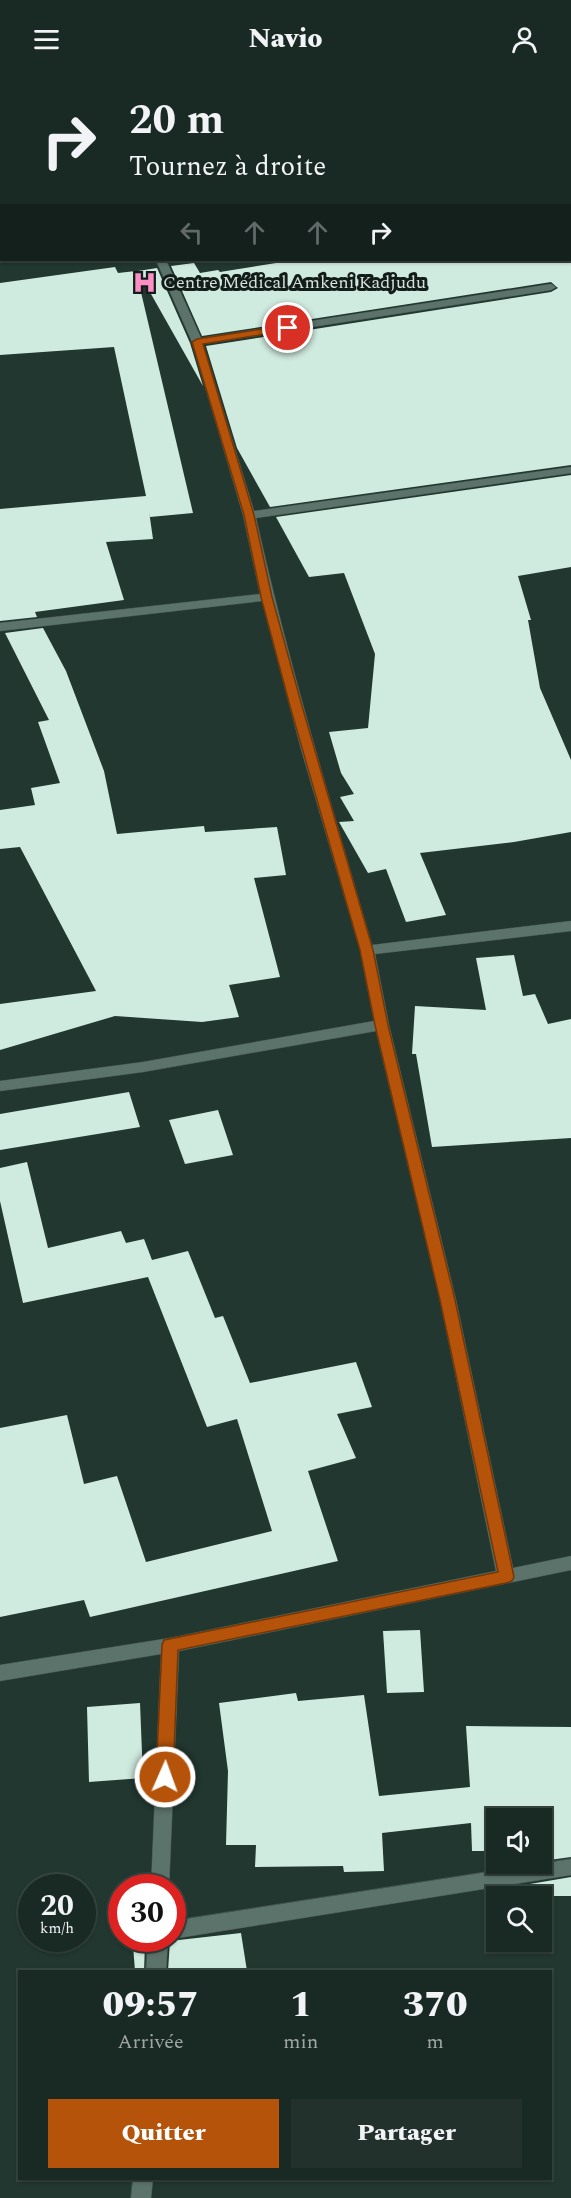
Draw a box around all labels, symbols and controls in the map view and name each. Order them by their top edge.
text: Navio [249,18,322,60]
icon: menu [30,23,63,56]
icon: person [508,23,541,56]
text: 20 m [129,89,224,152]
icon: right [30,102,108,180]
text: Tournez à droite [129,146,326,188]
icon: left [175,216,208,249]
icon: ahead [238,216,271,249]
icon: ahead [301,216,334,249]
icon: right [364,216,397,249]
hospital icon: Centre Médical Amkeni Kadjudu [132,269,158,295]
place label: Centre Médical Amkeni Kadjudu [163,269,426,296]
pin [262,302,313,353]
icon: arrive [271,311,304,344]
position arrow [133,1745,197,1809]
map controls [486,1808,552,1952]
button: sound [486,1808,552,1874]
speed limit sign: 30 [108,1874,186,1952]
text: 20 [40,1883,74,1929]
button: search [486,1886,552,1952]
text: km/h [40,1917,74,1940]
text: 09:57 [102,1978,199,2033]
text: 1 [290,1978,312,2033]
text: 370 [403,1978,468,2033]
text: Arrivée [118,2027,184,2057]
text: min [283,2027,318,2057]
text: m [427,2027,444,2057]
button: Quitter [48,2099,279,2168]
button: Partager [291,2099,522,2168]

